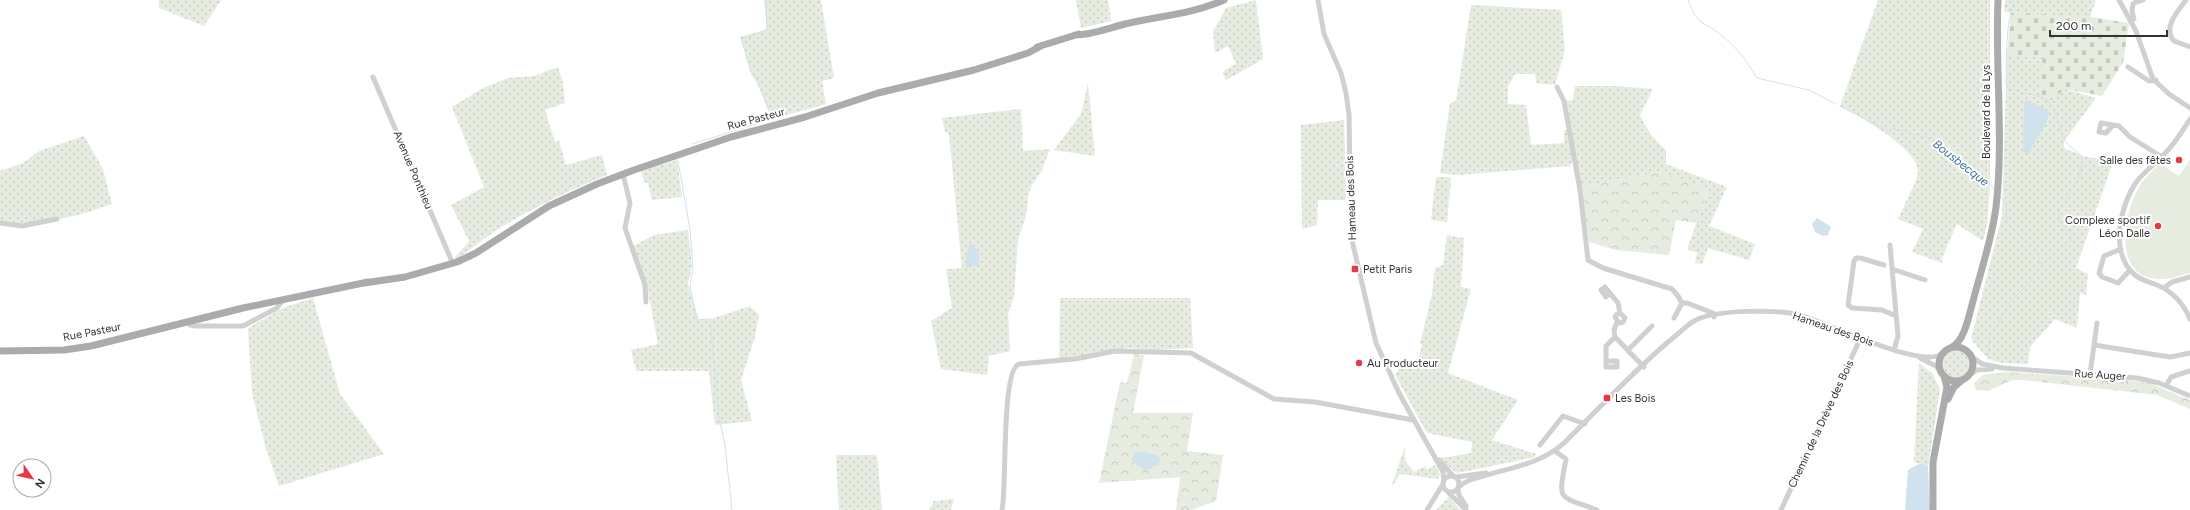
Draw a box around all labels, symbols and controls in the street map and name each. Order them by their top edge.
scale bar [2050,12,2167,38]
text: 200 m [2056,19,2091,33]
street label: Boulevard de la Lys [1980,65,1993,159]
street label: Rue Pasteur [726,105,786,133]
street label: Avenue Ponthieu [391,129,435,211]
water label: Bousbecque [1930,137,1992,189]
place label: Salle des fêtes [2099,154,2171,167]
street label: Hameau des Bois [1343,155,1359,241]
marker: Salle des fêtes [2174,155,2184,165]
place label: Complexe sportif Léon Dalle [2065,214,2151,240]
marker: Complexe sportif Léon Dalle [2153,221,2163,231]
place label: Petit Paris [1363,263,1412,276]
marker: Petit Paris [1350,264,1360,274]
street label: Hameau des Bois [1791,309,1875,349]
street label: Rue Pasteur [62,320,122,344]
place label: Au Producteur [1367,357,1439,370]
marker: Au Producteur [1354,358,1364,368]
street label: Chemin de la Drève des Bois [1786,358,1856,490]
street label: Rue Auger [2074,367,2126,383]
place label: Les Bois [1615,392,1655,405]
marker: Les Bois [1602,393,1612,403]
north arrow [12,458,52,498]
text: N [32,476,48,490]

